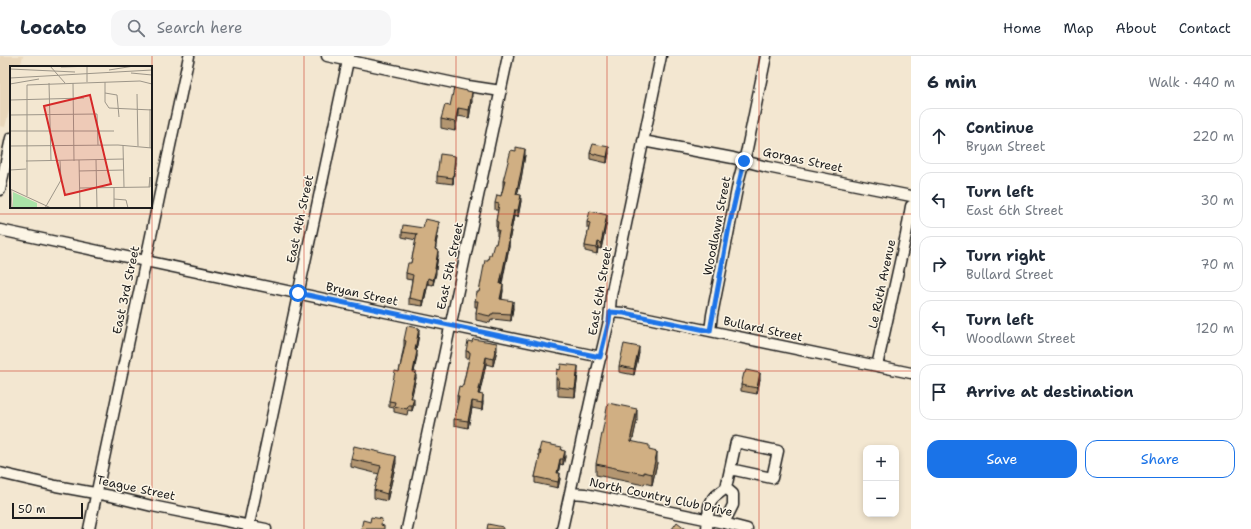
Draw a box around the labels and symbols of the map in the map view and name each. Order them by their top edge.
inset map [10,66,152,208]
street label: Gorgas Street [761,144,845,176]
route end [735,152,753,170]
street label: East 4th Street [283,173,317,265]
street label: Woodlawn Street [700,175,734,277]
street label: East 5th Street [433,221,467,311]
street label: Le Ruth Avenue [865,238,899,330]
street label: East 3rd Street [109,244,143,336]
street label: East 6th Street [584,245,616,337]
street label: Bryan Street [324,279,400,309]
route start [289,284,307,302]
street label: Bullard Street [722,313,804,345]
street label: Teague Street [95,472,177,504]
street label: North Country Club Drive [588,474,734,520]
scale bar [12,501,83,520]

